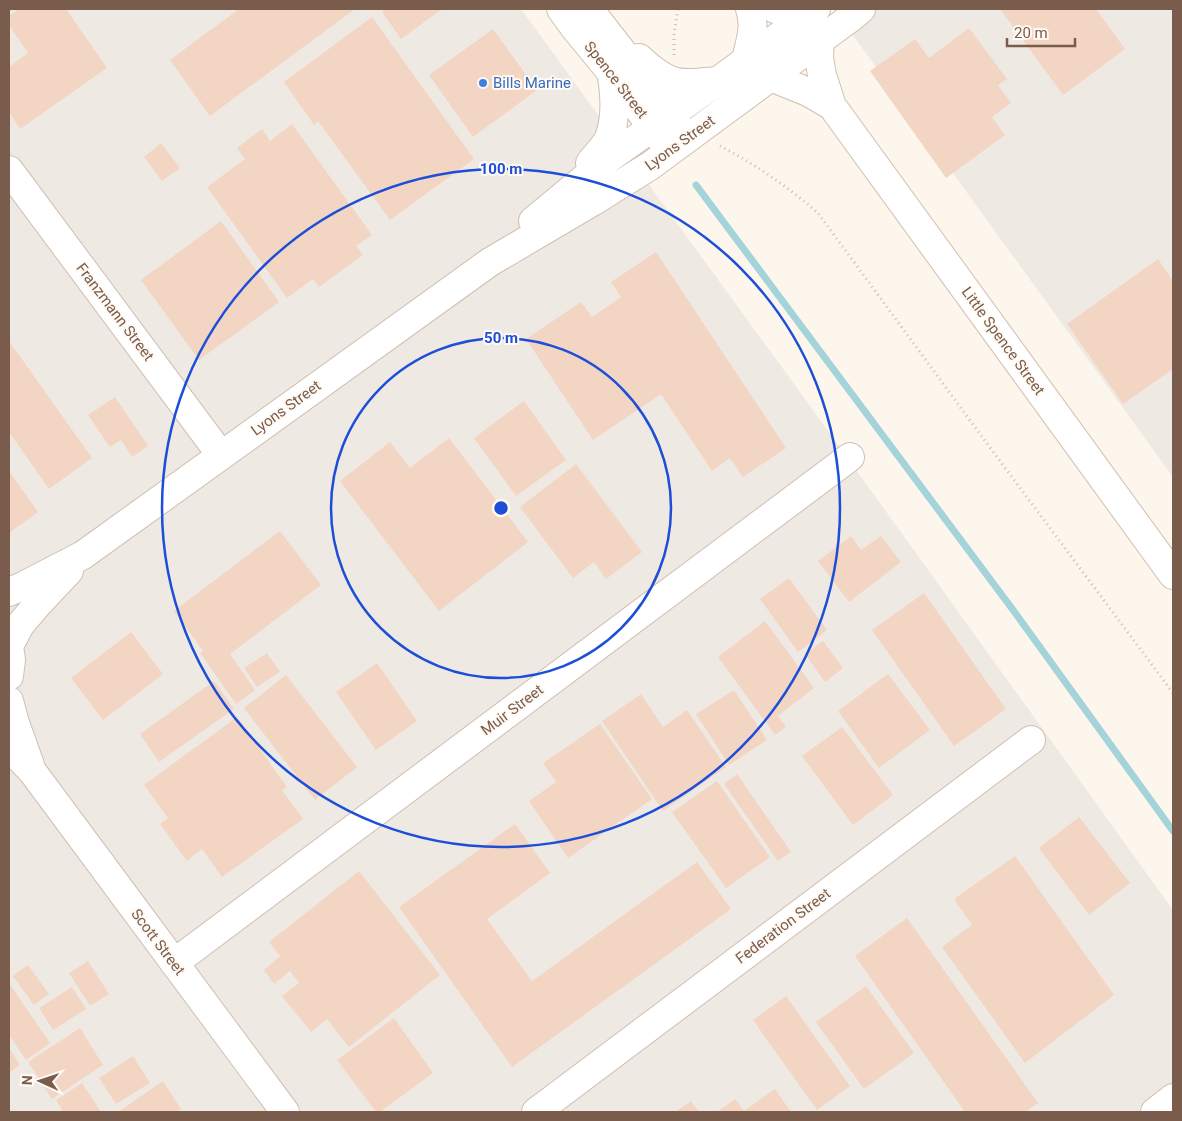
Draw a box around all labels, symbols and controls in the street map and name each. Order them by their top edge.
scale bar [1007,15,1074,47]
text: 20 m [1014,24,1048,42]
street label: Spence Street [580,38,652,122]
place label: Bills Marine [493,74,571,92]
marker: Bills Marine [477,77,489,89]
street label: Lyons Street [642,112,719,174]
text: 100 m [480,160,522,178]
street label: Franzmann Street [72,259,158,365]
street label: Little Spence Street [958,283,1048,399]
text: 50 m [484,329,518,347]
street label: Lyons Street [248,377,325,439]
centre of rings [492,499,510,517]
street label: Muir Street [477,681,547,739]
street label: Federation Street [732,884,834,968]
street label: Scott Street [127,905,189,979]
north arrow [15,1056,65,1106]
text: N [19,1075,35,1086]

